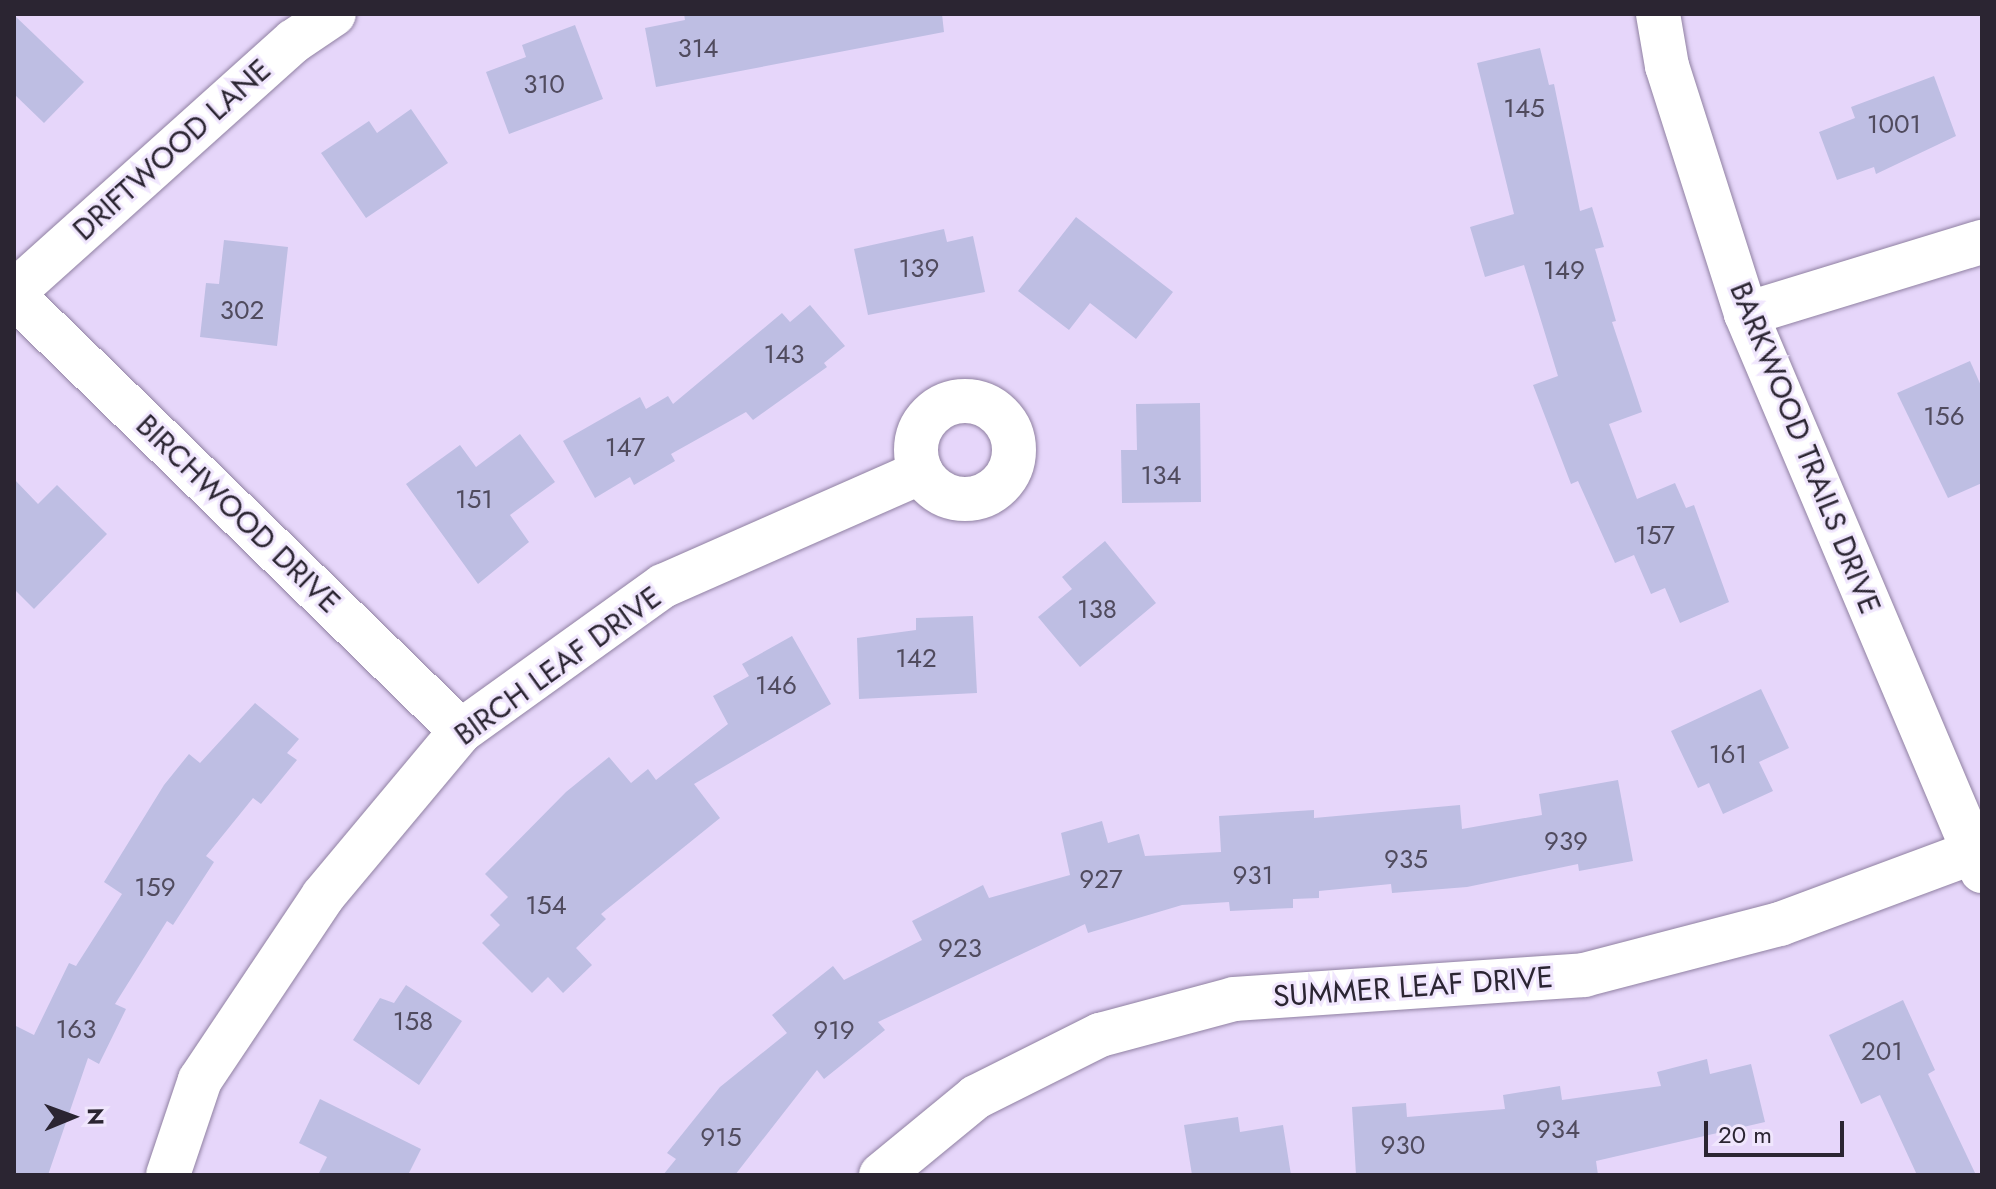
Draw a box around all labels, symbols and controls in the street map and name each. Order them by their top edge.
house number: 314 [677,33,719,65]
street label: DRIFTWOOD LANE [66,52,278,248]
house number: 310 [523,69,565,101]
house number: 145 [1503,93,1545,125]
house number: 1001 [1867,109,1921,141]
house number: 139 [899,253,939,285]
house number: 149 [1543,255,1585,287]
street label: BARKWOOD TRAILS DRIVE [1722,277,1888,619]
house number: 302 [220,295,264,327]
house number: 143 [763,339,805,371]
house number: 156 [1923,401,1965,433]
street label: BIRCHWOOD DRIVE [128,407,348,621]
house number: 147 [605,432,645,464]
house number: 134 [1140,460,1182,492]
house number: 151 [455,484,493,516]
house number: 157 [1635,520,1675,552]
street label: BIRCH LEAF DRIVE [448,579,668,753]
house number: 138 [1077,594,1117,626]
house number: 142 [895,643,937,675]
house number: 146 [755,670,797,702]
house number: 161 [1709,739,1747,771]
house number: 939 [1544,826,1588,858]
house number: 935 [1384,844,1428,876]
house number: 931 [1233,860,1273,892]
house number: 927 [1079,864,1123,896]
house number: 159 [134,872,176,904]
house number: 154 [525,890,567,922]
house number: 923 [938,933,982,965]
street label: SUMMER LEAF DRIVE [1272,959,1554,1015]
house number: 158 [393,1006,433,1038]
house number: 163 [56,1014,96,1046]
house number: 919 [813,1015,855,1047]
house number: 201 [1861,1036,1903,1068]
north arrow [32,1077,112,1157]
scale bar [1708,1105,1848,1155]
text: N [80,1108,112,1126]
house number: 934 [1536,1114,1580,1146]
text: 20 m [1718,1117,1772,1152]
house number: 915 [700,1122,742,1154]
house number: 930 [1381,1130,1425,1162]

